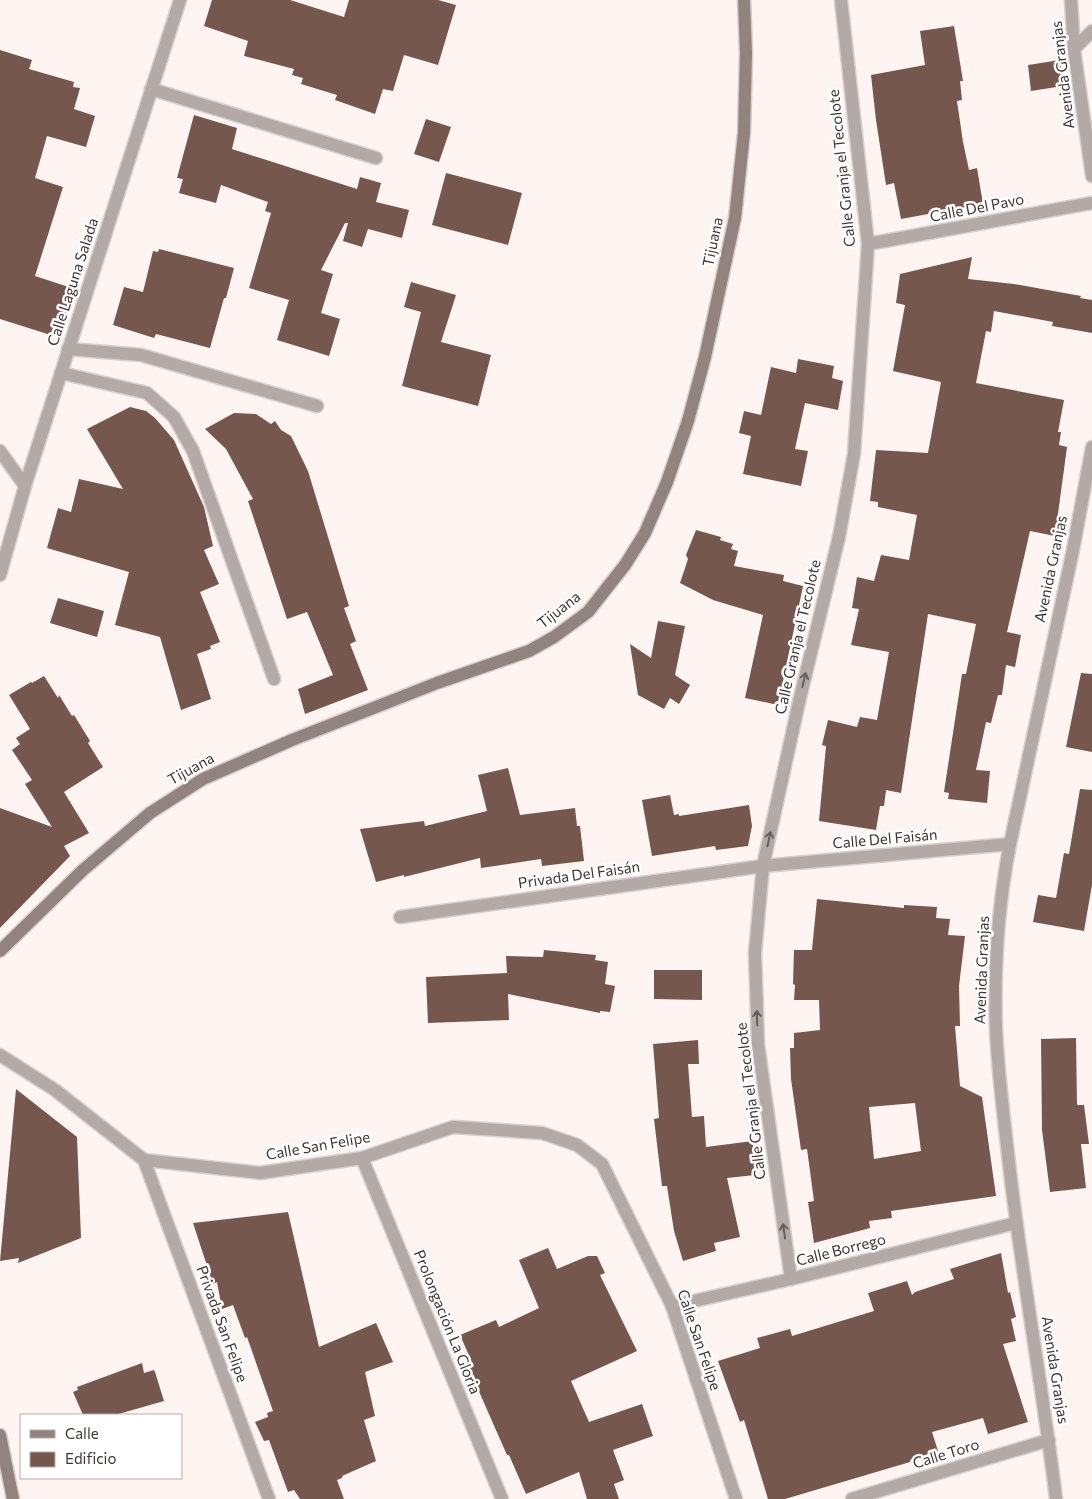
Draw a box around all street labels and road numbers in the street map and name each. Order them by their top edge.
street label: Avenida Granjas [1046,20,1078,130]
street label: Calle Granja el Tecolote [824,88,858,248]
street label: Calle Del Pavo [928,189,1026,225]
street label: Calle Laguna Salada [43,215,101,348]
street label: Tijuana [698,215,726,268]
street label: Avenida Granjas [1030,514,1070,624]
street label: Calle Granja el Tecolote [770,558,824,716]
street label: Tijuana [533,587,584,632]
street label: Tijuana [164,748,217,788]
street label: Calle Del Faisán [832,824,938,852]
street label: Privada Del Faisán [517,857,641,891]
street label: Avenida Granjas [970,915,992,1025]
street label: Calle Granja el Tecolote [731,1021,769,1181]
street label: Calle San Felipe [264,1127,371,1163]
street label: Calle Borrego [794,1229,887,1269]
street label: Prolongación La Gloria [411,1247,485,1396]
street label: Privada San Felipe [193,1263,252,1385]
street label: Calle San Felipe [674,1287,726,1392]
street label: Avenida Granjas [1039,1315,1073,1425]
street label: Calle Toro [910,1434,981,1472]

